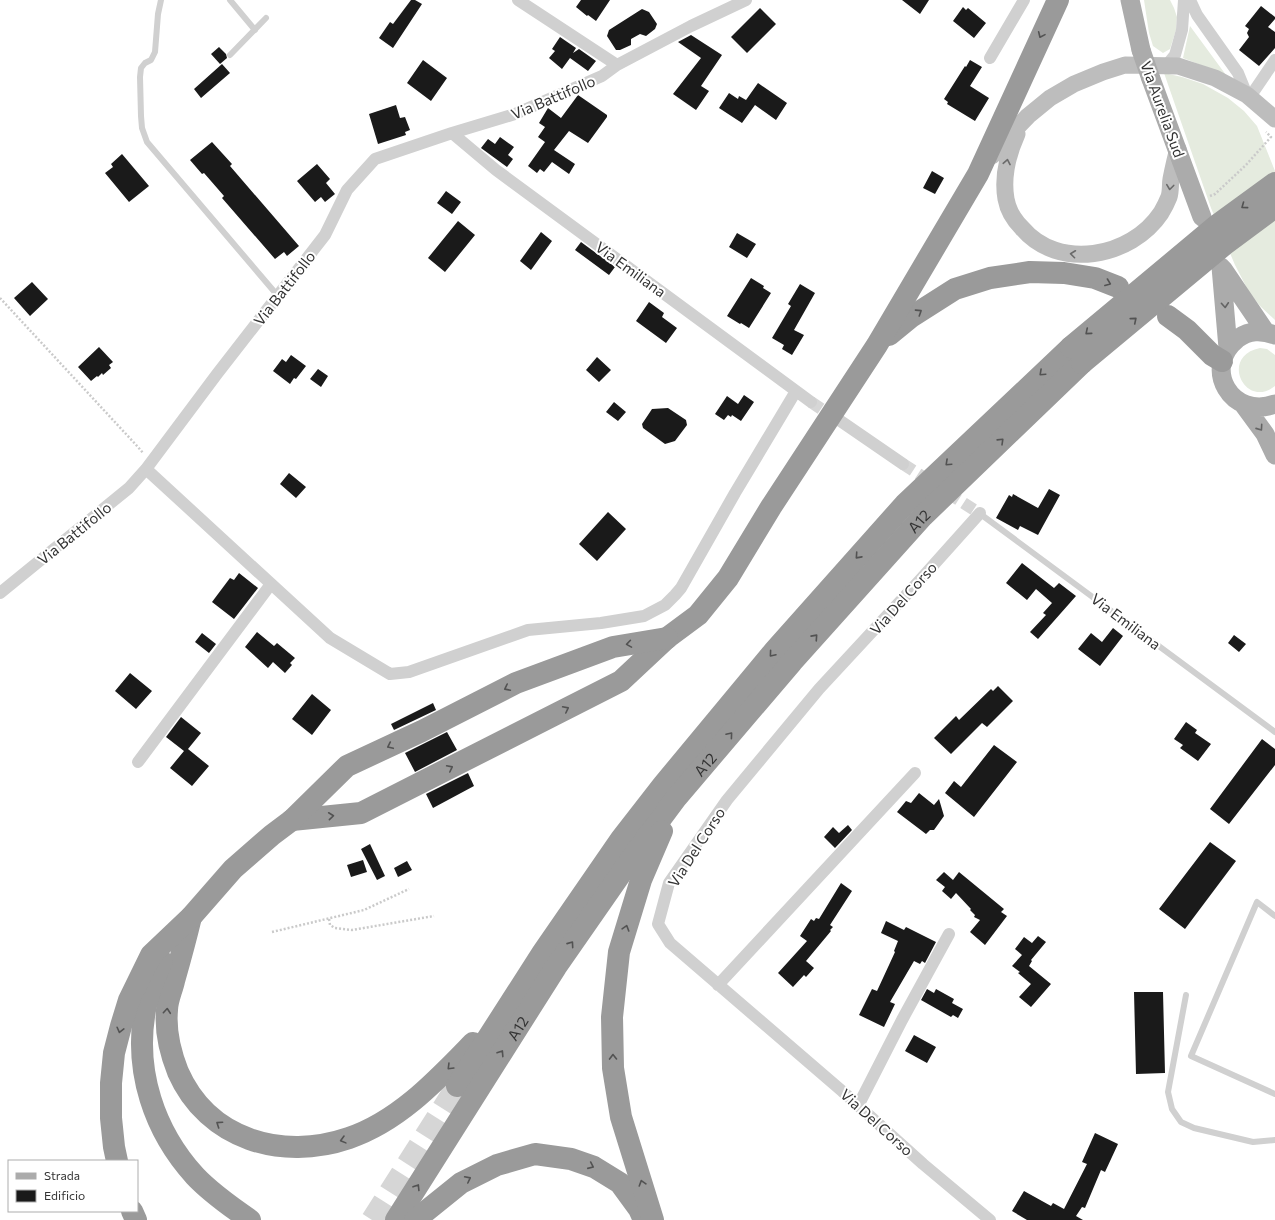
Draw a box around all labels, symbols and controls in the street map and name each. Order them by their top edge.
one-way arrow [1038,32,1046,39]
street label: Via Aurelia Sud [1137,58,1189,160]
street label: Via Battifollo [508,71,598,123]
one-way arrow [1002,159,1011,165]
one-way arrow [1166,184,1175,190]
one-way arrow [1241,201,1248,208]
street label: Via Emiliana [592,237,670,301]
street label: Via Battifollo [249,247,319,329]
one-way arrow [1070,250,1076,259]
one-way arrow [1104,278,1112,286]
one-way arrow [1220,302,1229,308]
one-way arrow [915,309,922,317]
one-way arrow [1129,318,1136,325]
one-way arrow [1086,328,1093,335]
one-way arrow [1040,369,1047,376]
one-way arrow [1255,424,1262,431]
one-way arrow [996,439,1004,446]
one-way arrow [945,458,953,466]
street label: Via Battifollo [33,498,115,568]
street label: A12 [904,505,934,536]
one-way arrow [856,552,863,559]
street label: Via Del Corso [866,558,940,638]
street label: Via Emiliana [1088,589,1164,653]
one-way arrow [810,634,817,641]
one-way arrow [626,639,632,648]
one-way arrow [769,649,776,656]
one-way arrow [503,683,511,691]
one-way arrow [561,706,569,714]
one-way arrow [725,733,732,740]
one-way arrow [387,741,395,749]
street label: A12 [690,749,720,780]
one-way arrow [446,765,453,773]
street label: Via Del Corso [664,804,728,890]
one-way arrow [328,812,334,821]
one-way arrow [621,925,630,932]
one-way arrow [566,941,574,948]
one-way arrow [163,1008,172,1014]
street label: A12 [503,1013,532,1044]
one-way arrow [116,1026,125,1033]
one-way arrow [496,1050,503,1057]
one-way arrow [609,1054,617,1060]
one-way arrow [447,1062,454,1070]
street label: Via Del Corso [837,1085,917,1159]
one-way arrow [217,1122,224,1129]
one-way arrow [340,1135,347,1143]
legend [8,1160,138,1212]
one-way arrow [588,1162,595,1170]
text: Strada [44,1168,80,1182]
one-way arrow [464,1177,471,1184]
one-way arrow [638,1179,647,1186]
one-way arrow [412,1184,419,1191]
text: Edificio [44,1188,85,1202]

